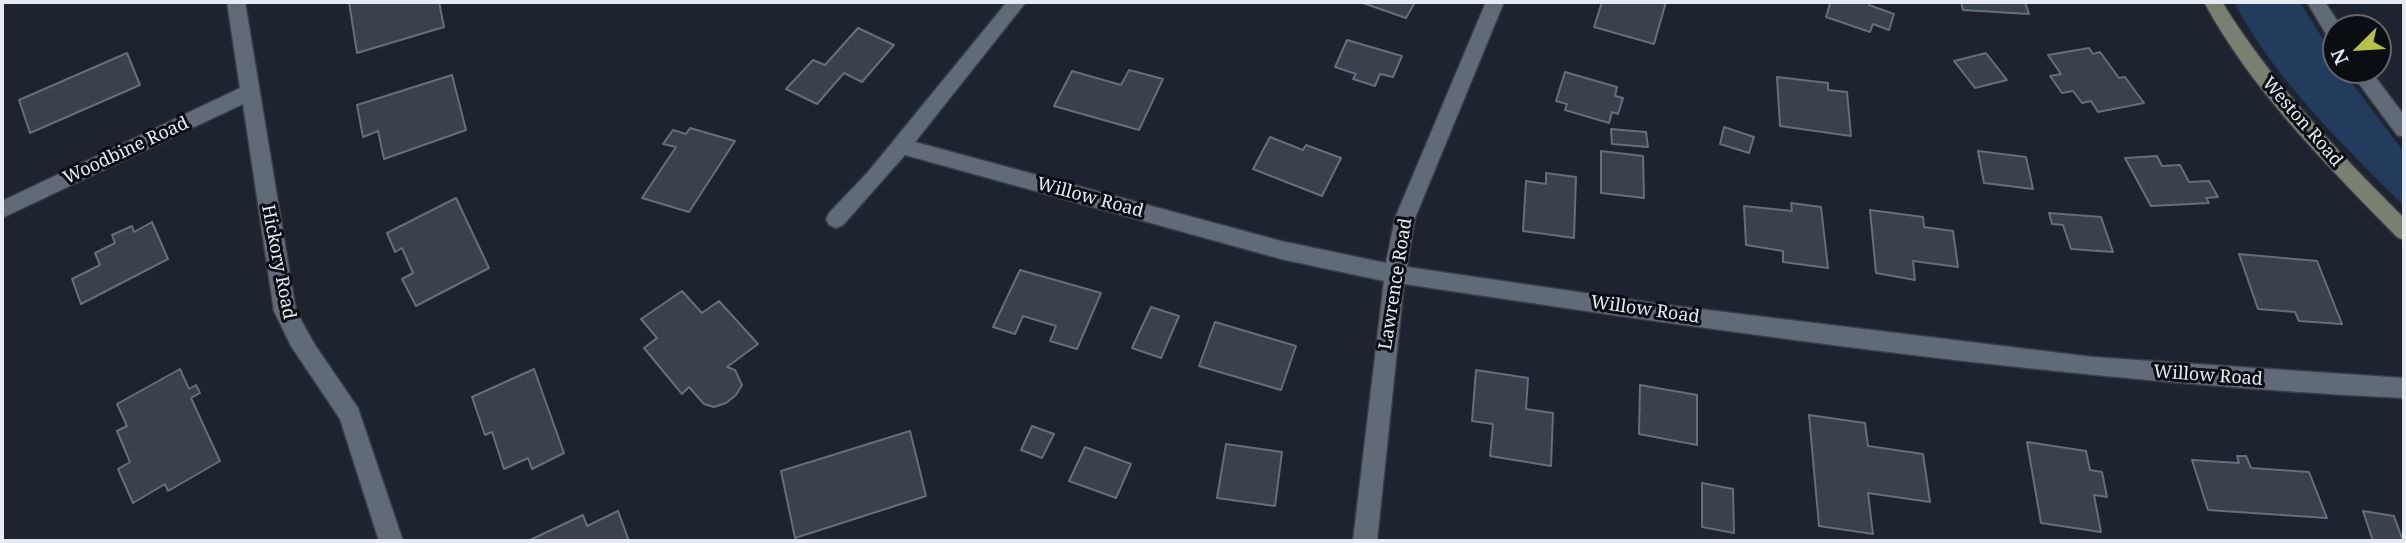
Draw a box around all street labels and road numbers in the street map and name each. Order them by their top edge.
street label: Weston Road [2257,73,2347,171]
street label: Woodbine Road [60,113,192,189]
street label: Willow Road [1034,173,1146,223]
street label: Hickory Road [256,203,300,321]
street label: Lawrence Road [1375,217,1417,351]
street label: Willow Road [1589,292,1701,328]
street label: Willow Road [2153,361,2263,391]

